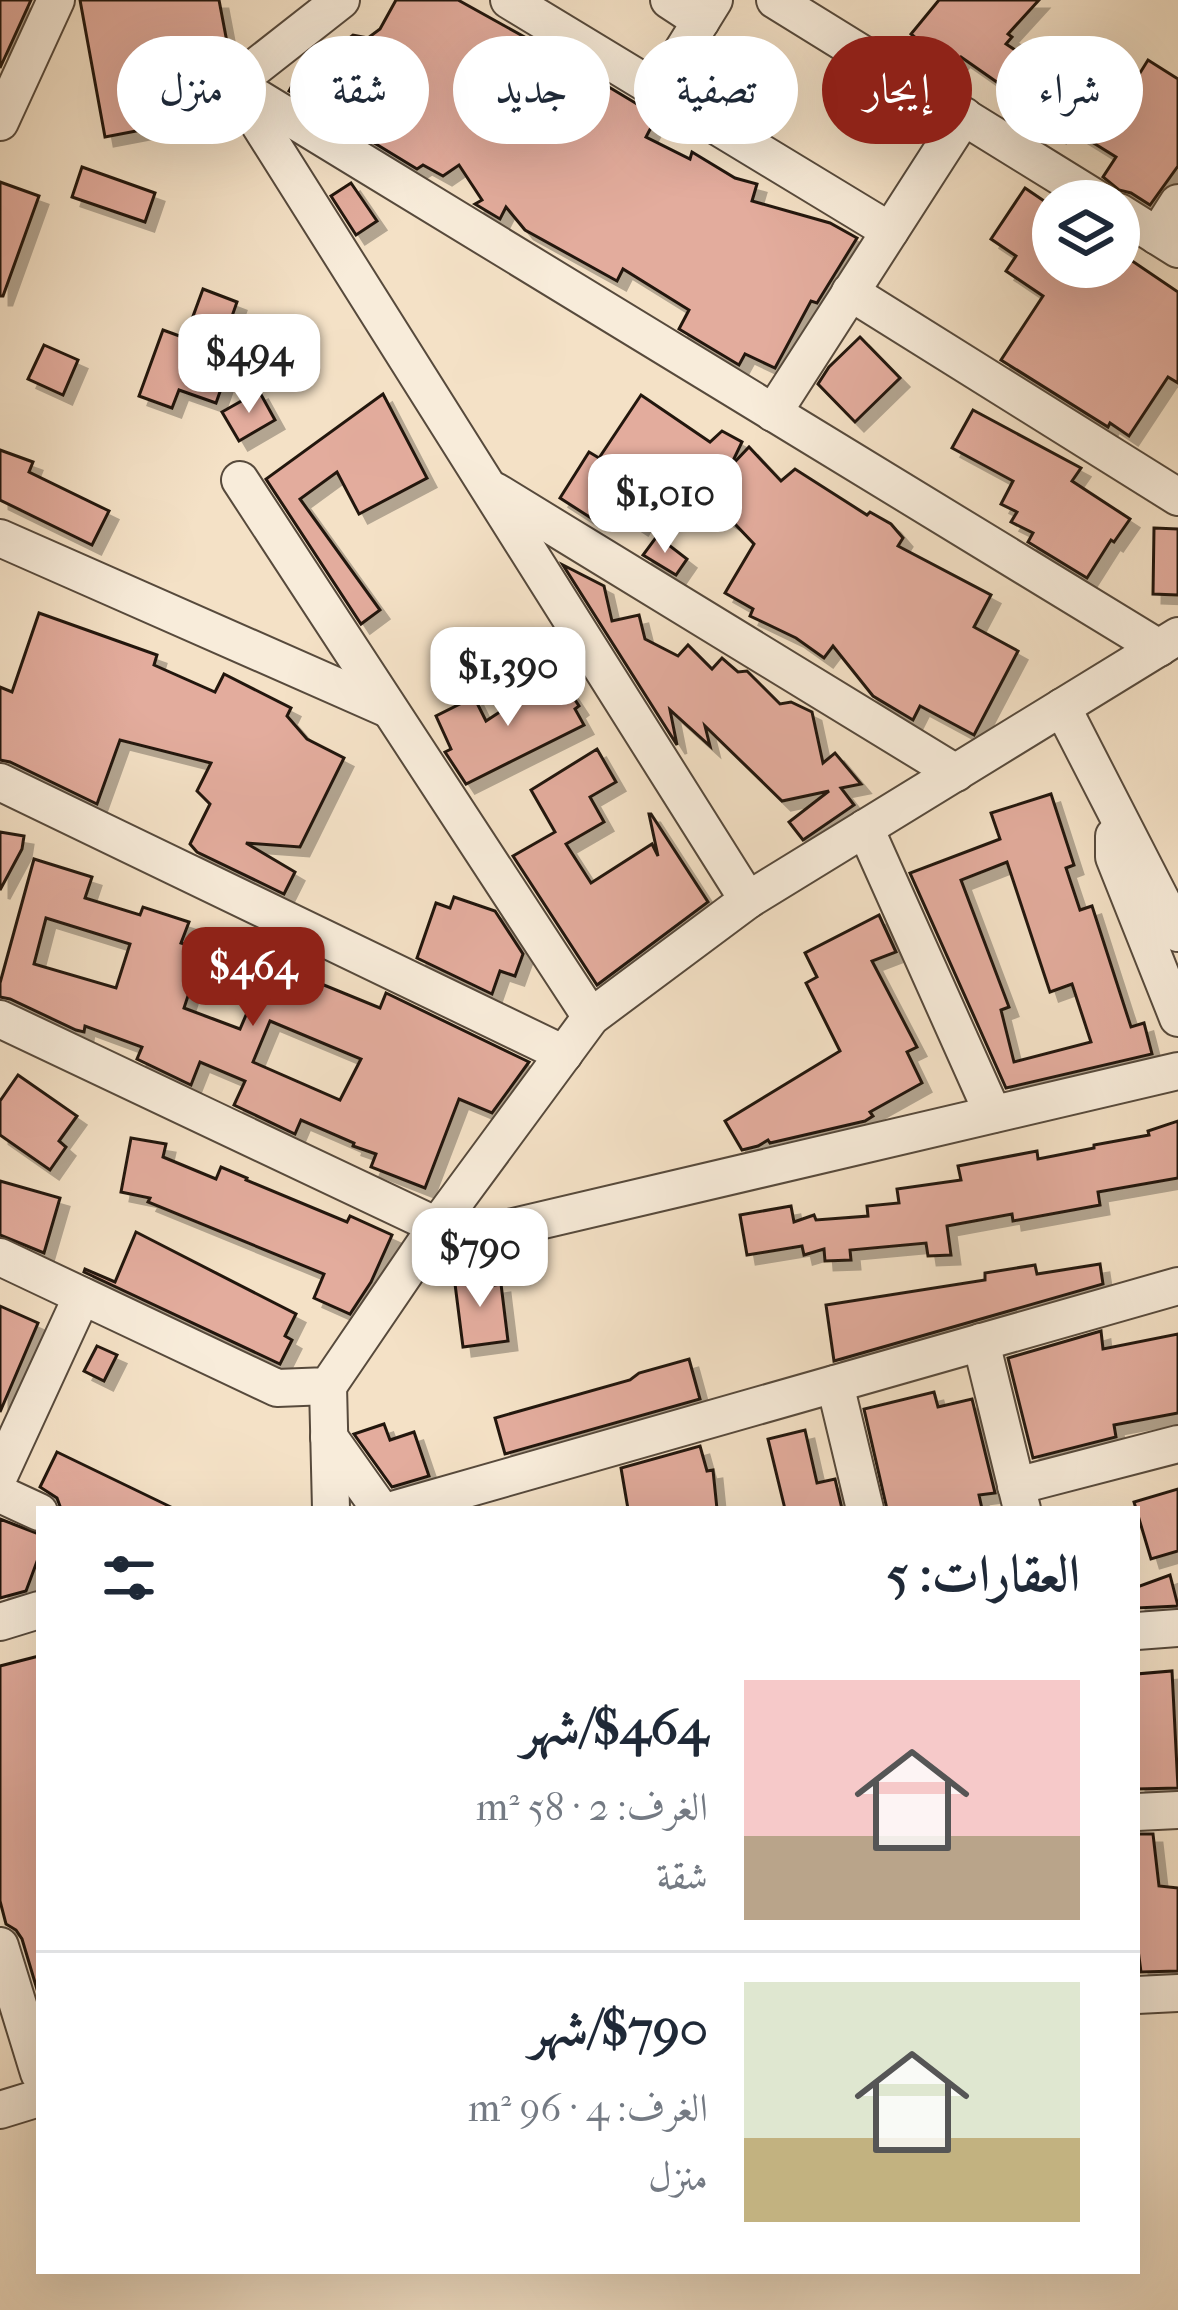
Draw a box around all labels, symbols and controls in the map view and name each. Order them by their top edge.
chip: منزل [117,36,266,144]
chip: شقة [290,36,429,144]
chip: جديد [453,36,610,144]
chip: تصفية [634,36,798,144]
chip: إيجار [822,36,972,144]
chip: شراء [996,36,1143,144]
map controls [1032,180,1140,288]
button: layers [1032,180,1140,288]
pin: $494 [178,314,320,416]
text: $494 [205,330,293,376]
pin: $1,010 [567,454,763,556]
text: $1,010 [615,470,715,516]
pin: $1,390 [410,627,606,729]
text: $1,390 [457,643,559,689]
pin: $464 [182,927,324,1029]
text: $464 [209,943,297,989]
pin: $790 [409,1208,551,1310]
text: $790 [439,1224,521,1270]
text: العقارات: 5 [886,1544,1080,1604]
icon: filters [96,1545,162,1611]
text: $464/شهر [521,1697,708,1757]
icon: home [840,1728,984,1872]
text: الغرف: 2 · 58 m² [476,1784,708,1830]
text: شقة [656,1853,708,1899]
text: $790/شهر [530,1998,708,2058]
icon: home [840,2030,984,2174]
text: الغرف: 4 · 96 m² [468,2085,708,2131]
text: منزل [648,2154,708,2200]

